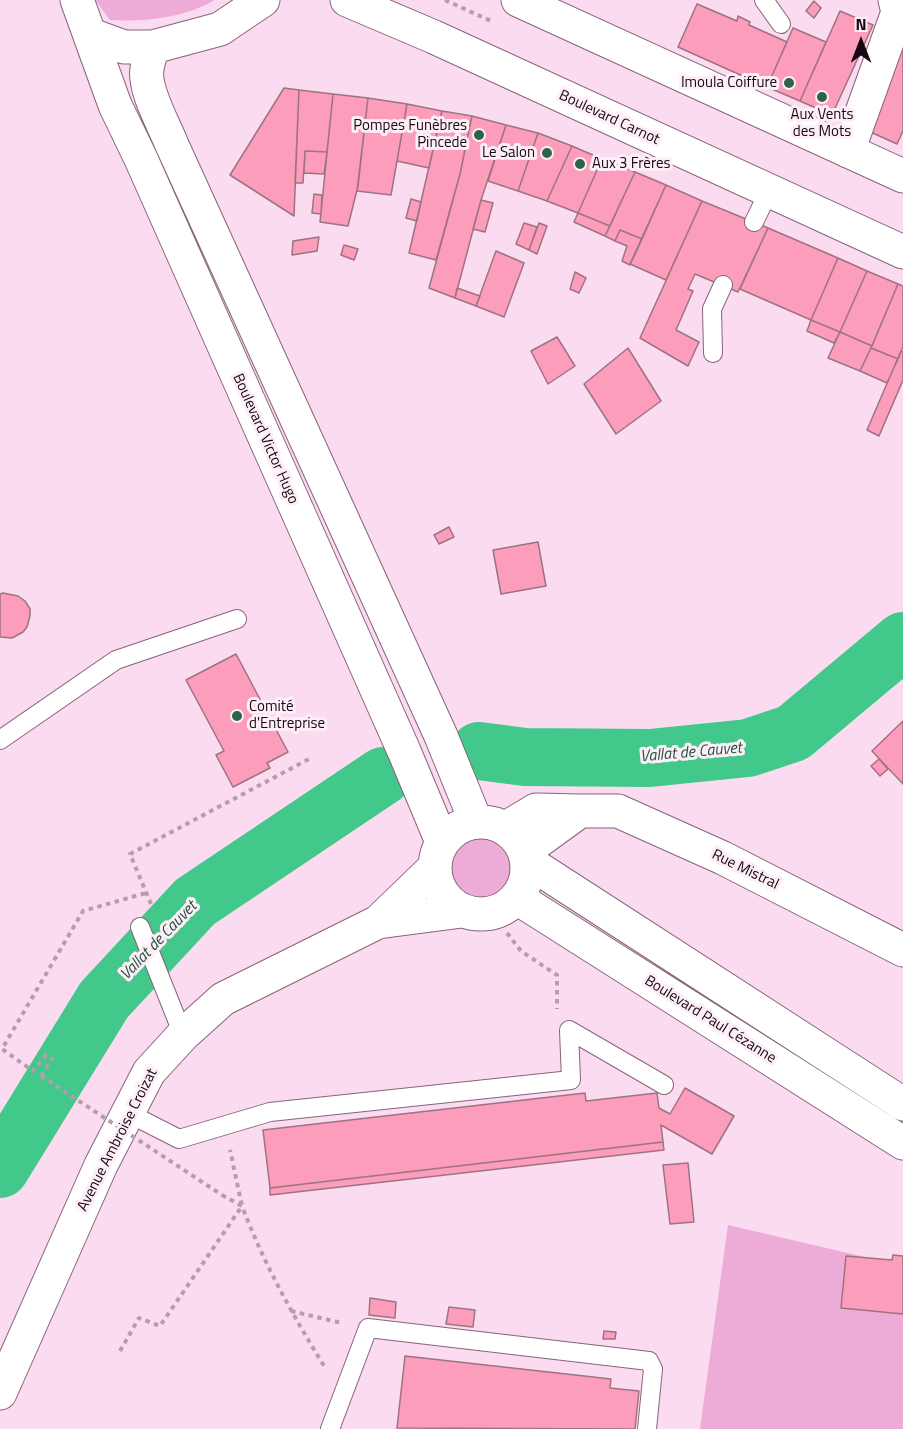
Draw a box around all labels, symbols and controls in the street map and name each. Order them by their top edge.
north arrow [831,12,891,72]
text: N [855,12,867,36]
place label: Imoula Coiffure [681,74,777,92]
marker: Imoula Coiffure [782,76,796,90]
street label: Boulevard Carnot [556,87,662,149]
marker: Aux Vents des Mots [815,90,829,104]
place label: Aux Vents des Mots [790,106,854,141]
place label: Pompes Funèbres Pincede [353,117,467,152]
marker: Pompes Funèbres Pincede [472,128,486,142]
place label: Le Salon [482,144,535,162]
marker: Le Salon [540,146,554,160]
place label: Aux 3 Frères [592,155,670,173]
marker: Aux 3 Frères [573,157,587,171]
street label: Boulevard Victor Hugo [228,371,302,507]
place label: Comité d'Entreprise [249,698,325,733]
marker: Comité d'Entreprise [230,709,244,723]
water label: Vallat de Cauvet [639,739,743,767]
street label: Rue Mistral [709,846,781,894]
water label: Vallat de Cauvet [117,898,201,984]
street label: Boulevard Paul Cézanne [641,972,779,1068]
street label: Avenue Ambroise Croizat [74,1066,162,1214]

